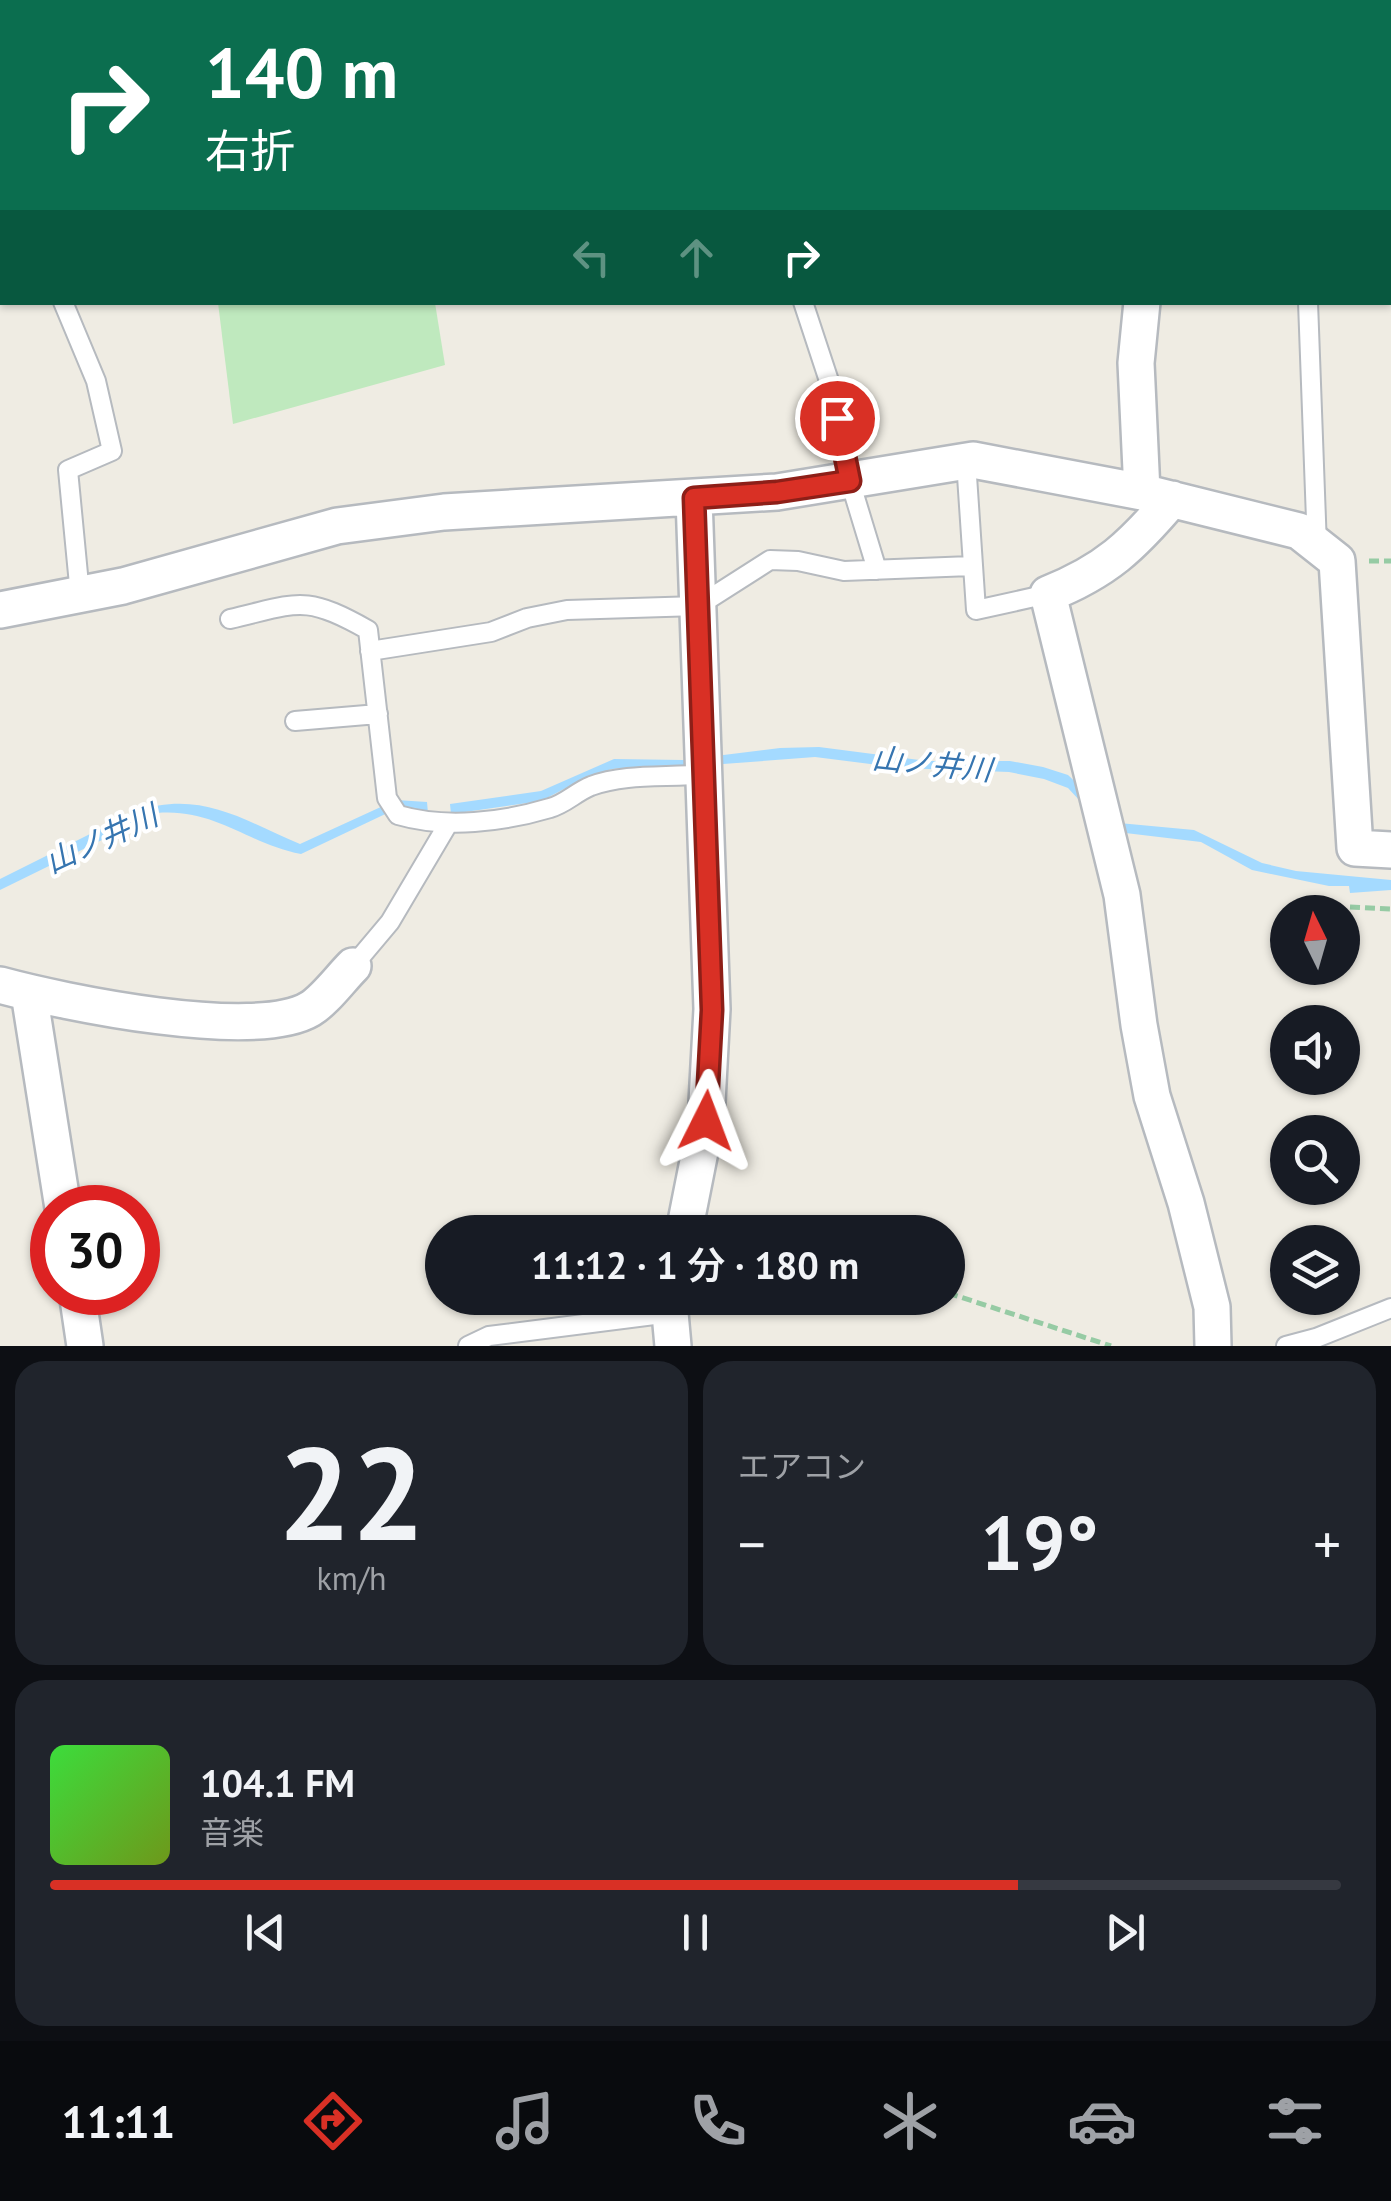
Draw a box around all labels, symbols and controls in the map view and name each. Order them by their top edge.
text: 140 m [205,27,398,117]
icon: right [40,40,170,170]
text: 右折 [205,121,295,179]
icon: left [564,230,619,285]
icon: ahead [669,230,724,285]
icon: right [774,230,829,285]
pin [795,376,880,461]
icon: arrive [810,391,865,446]
water label: 山ノ井川 [870,737,997,789]
water label: 山ノ井川 [38,794,166,881]
north arrow [1270,895,1360,985]
map controls [1270,895,1360,1315]
button: sound [1270,1005,1360,1095]
position arrow [654,1069,758,1173]
button: search [1270,1115,1360,1205]
speed limit sign: 30 [30,1185,160,1315]
button: layers [1270,1225,1360,1315]
text: 11:12 · 1 分 · 180 m [531,1240,859,1289]
text: 22 [278,1408,425,1576]
text: エアコン [738,1445,866,1487]
text: 19° [981,1494,1098,1591]
text: − [738,1508,766,1579]
text: + [1313,1508,1341,1579]
text: km/h [316,1557,387,1599]
text: 104.1 FM [200,1758,355,1807]
text: 音楽 [200,1811,264,1853]
icon: previous [238,1905,293,1960]
icon: pause [668,1905,723,1960]
icon: next [1098,1905,1153,1960]
icon: directions [298,2086,368,2156]
icon: music [490,2086,560,2156]
icon: phone [683,2086,753,2156]
icon: climate [875,2086,945,2156]
icon: car [1067,2086,1137,2156]
icon: filters [1260,2086,1330,2156]
text: 11:11 [61,2092,175,2150]

